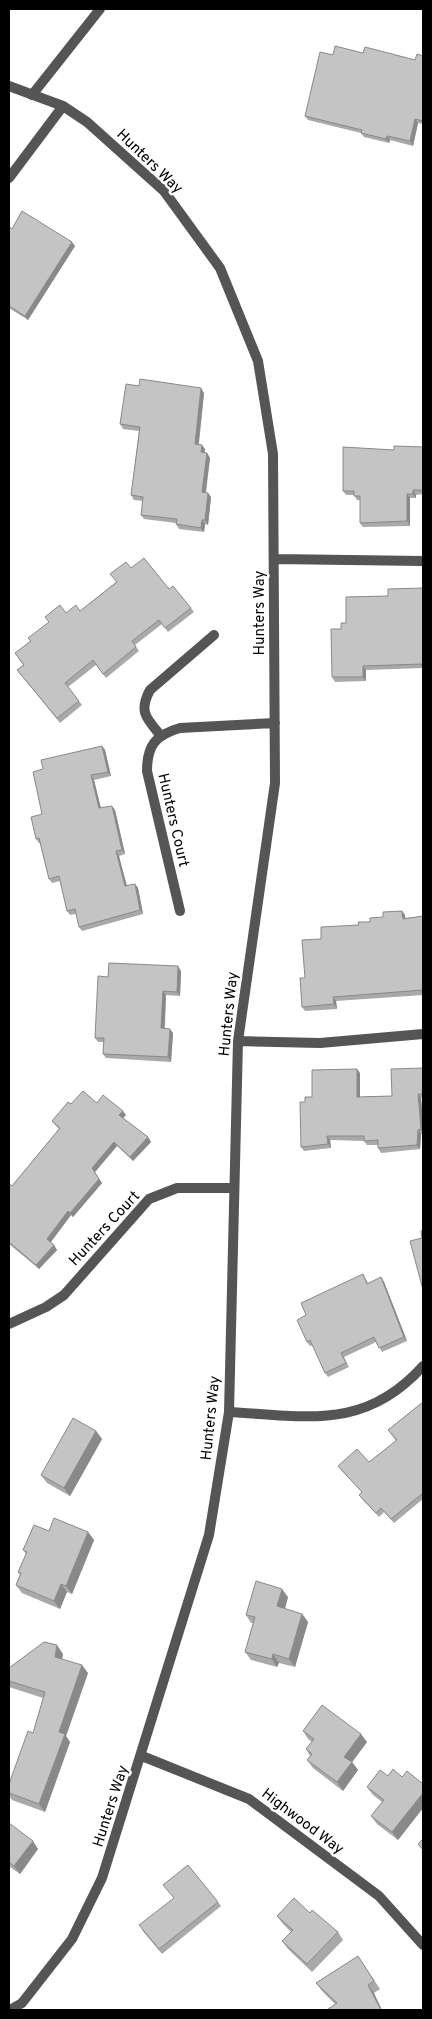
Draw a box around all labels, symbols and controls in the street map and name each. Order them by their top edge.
street label: Hunters Way [112,126,186,198]
street label: Hunters Way [251,570,270,655]
street label: Hunters Court [153,772,193,869]
street label: Hunters Way [216,971,243,1057]
street label: Hunters Court [66,1188,145,1270]
street label: Hunters Way [198,1375,225,1461]
street label: Hunters Way [89,1763,134,1850]
street label: Highwood Way [257,1785,347,1859]

